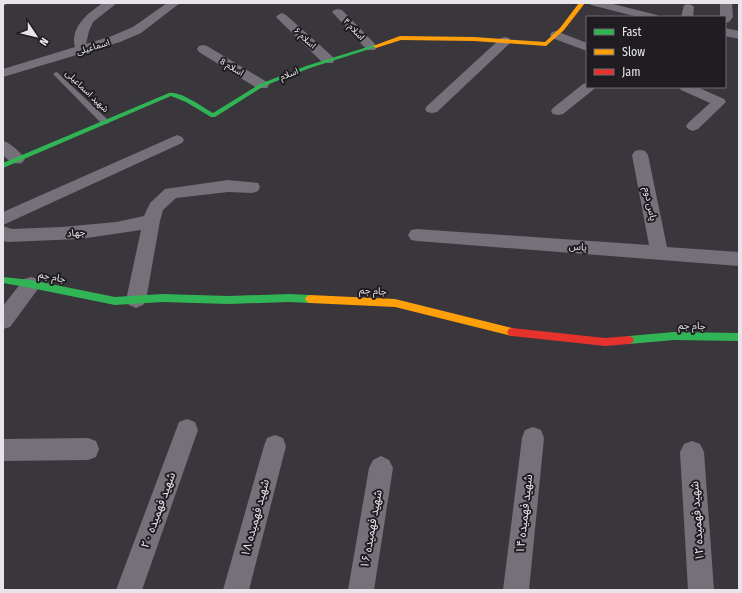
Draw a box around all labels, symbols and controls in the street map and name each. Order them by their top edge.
north arrow [16,16,56,56]
street label: اسلام ۴ [340,16,367,43]
legend [586,16,726,88]
street label: اسلام ۶ [291,25,318,52]
text: Fast [622,25,641,39]
text: N [37,35,51,48]
street label: اسماعیلی [75,37,111,57]
text: Slow [622,45,645,59]
street label: اسلام 8 [217,56,246,80]
text: Jam [622,65,640,79]
street label: اسلام [278,66,300,84]
street label: شهید اسماعیلی [63,68,111,114]
street label: یاس دوم [639,186,659,222]
street label: جهاد [66,226,86,240]
street label: یاس [569,240,587,254]
street label: جام جم [37,268,67,287]
street label: جام جم [359,284,387,300]
street label: جام جم [678,320,706,334]
street label: شهید فهمیده ۲۰ [138,470,178,550]
street label: شهید فهمیده ۱۴ [513,474,535,554]
street label: شهید فهمیده ۱۸ [238,478,272,558]
street label: شهید فهمیده ۱۲ [687,481,707,561]
street label: شهید فهمیده ۱۶ [357,488,385,570]

